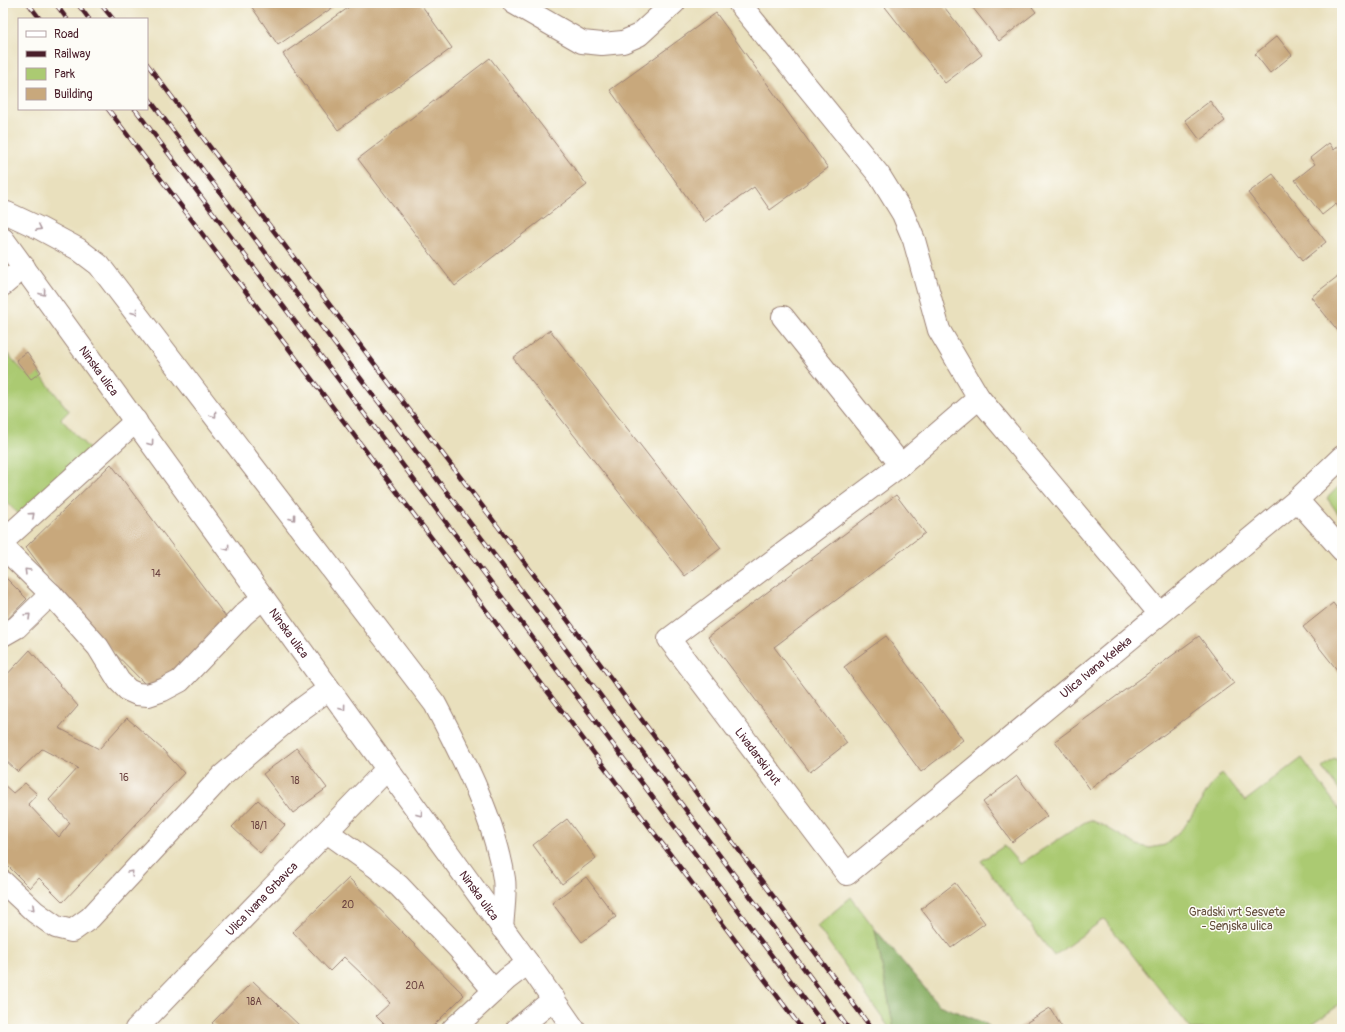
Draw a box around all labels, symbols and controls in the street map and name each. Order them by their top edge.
legend [18,18,148,110]
text: Road [54,27,79,42]
text: Railway [54,47,90,62]
text: Park [54,67,75,82]
text: Building [54,87,93,102]
one-way arrow [34,223,42,231]
one-way arrow [38,289,45,296]
one-way arrow [130,307,137,314]
street label: Ninska ulica [76,343,122,399]
one-way arrow [209,411,216,418]
one-way arrow [146,438,153,445]
one-way arrow [27,512,35,519]
one-way arrow [288,514,295,521]
one-way arrow [222,544,230,551]
one-way arrow [24,568,32,576]
house number: 14 [151,568,161,580]
street label: Ninska ulica [266,605,312,661]
one-way arrow [23,613,31,621]
street label: Ulica Ivana Keleka [1057,633,1135,701]
one-way arrow [338,704,345,711]
street label: Livadarski put [732,725,785,788]
house number: 16 [119,772,129,784]
house number: 18 [291,775,299,787]
one-way arrow [415,809,422,816]
house number: 18/1 [251,820,267,832]
street label: Ulica Ivana Grbavca [223,858,301,939]
street label: Ninska ulica [456,868,502,924]
one-way arrow [127,870,134,878]
house number: 20 [342,899,354,911]
one-way arrow [27,904,34,911]
park label: Gradski vrt Sesvete - Senjska ulica [1189,905,1285,934]
house number: 20A [406,980,425,992]
house number: 18A [246,996,262,1008]

